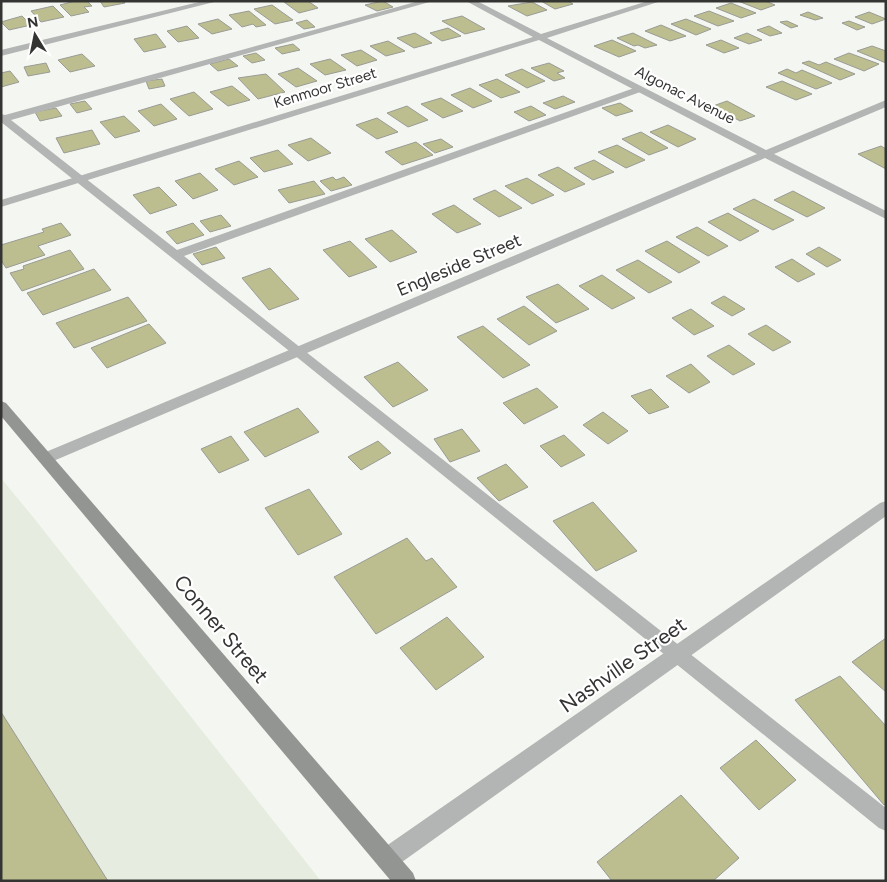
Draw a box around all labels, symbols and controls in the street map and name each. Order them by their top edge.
north arrow [10,10,60,60]
text: N [26,13,40,32]
street label: Algonac Avenue [632,62,738,128]
street label: Kenmoor Street [271,64,379,112]
street label: Engleside Street [394,229,525,301]
street label: Conner Street [169,570,274,688]
street label: Nashville Street [555,612,691,718]

